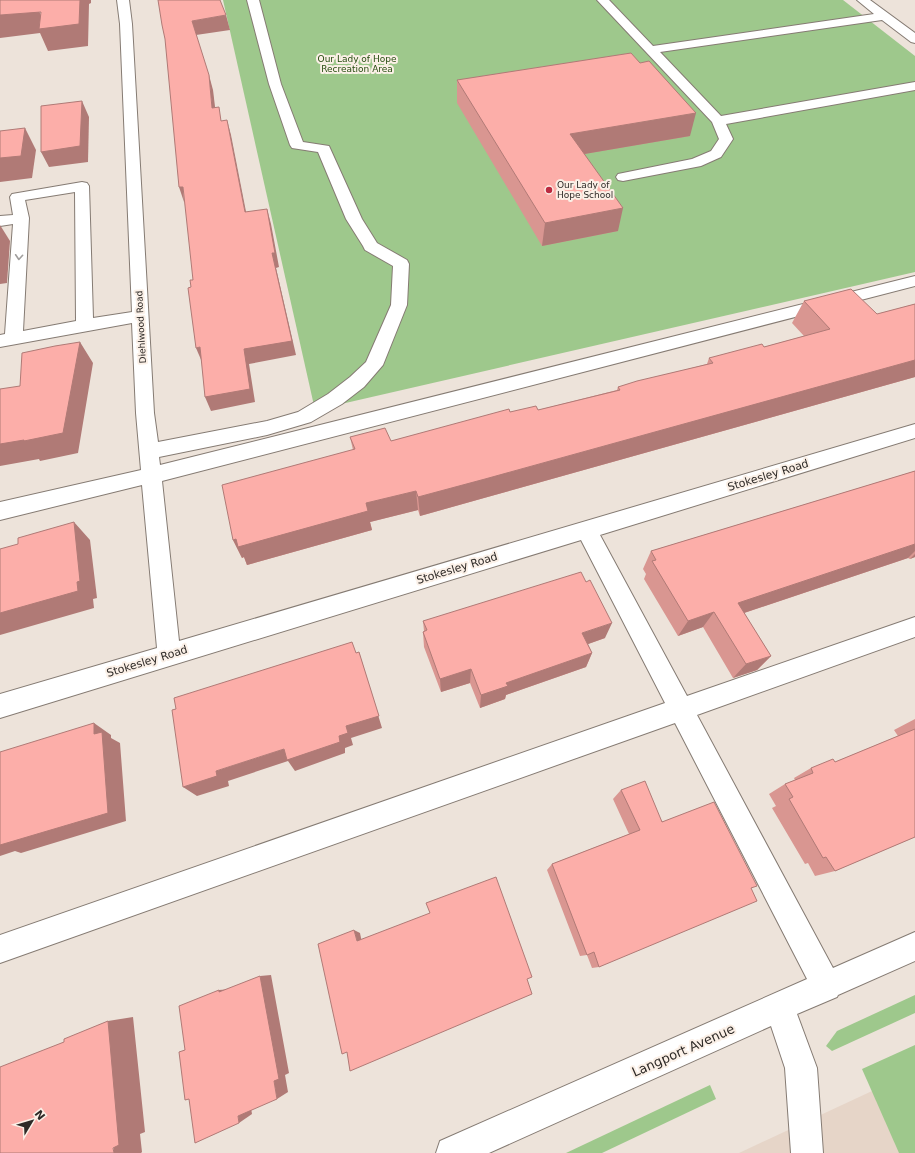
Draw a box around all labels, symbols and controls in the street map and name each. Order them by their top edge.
park label: Our Lady of Hope Recreation Area [318,54,397,74]
place label: Our Lady of Hope School [557,180,613,200]
marker: Our Lady of Hope School [544,185,554,195]
one-way arrow [14,254,23,260]
street label: Diehlwood Road [134,290,148,364]
street label: Stokesley Road [726,457,810,494]
street label: Stokesley Road [415,550,499,587]
street label: Stokesley Road [105,643,189,680]
street label: Langport Avenue [630,1021,737,1080]
north arrow [12,1101,52,1141]
text: N [32,1108,47,1123]

